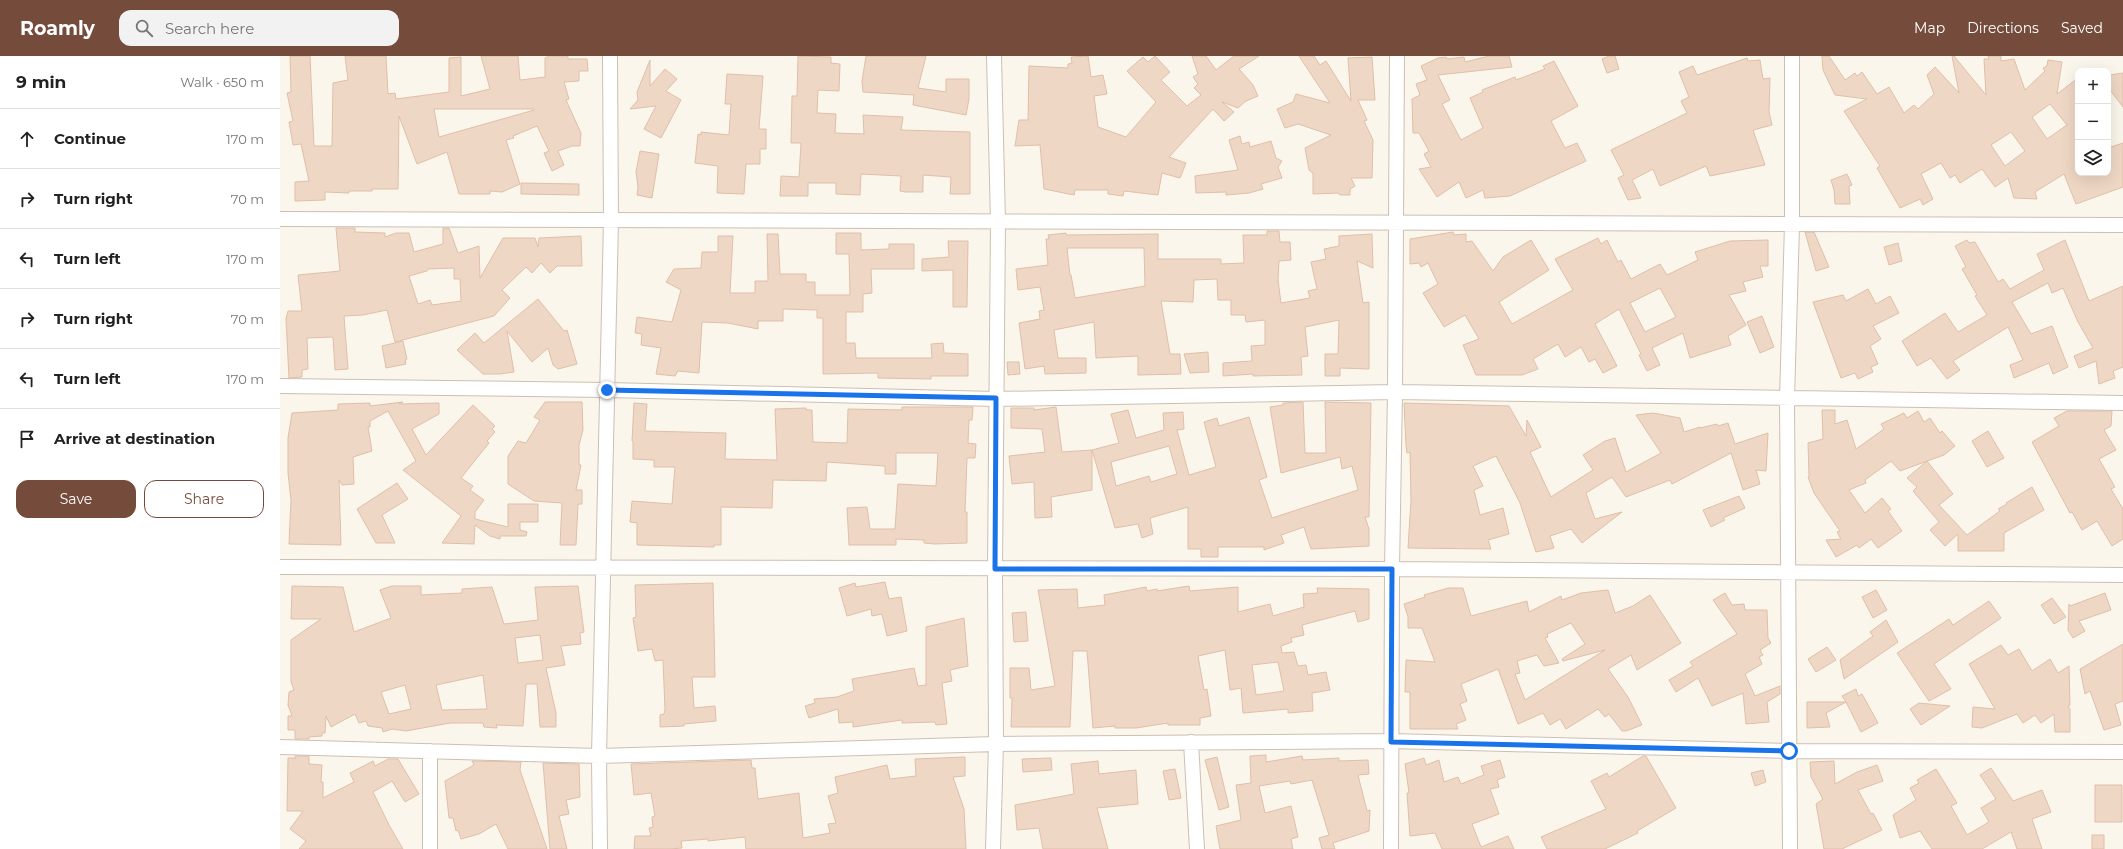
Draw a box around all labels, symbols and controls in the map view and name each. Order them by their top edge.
search box [119,10,399,46]
text: Roamly [20,17,95,40]
icon: search [133,17,155,39]
text: Search here [165,19,254,38]
text: Map [1914,19,1945,37]
text: Directions [1967,19,2039,37]
text: Saved [2061,19,2103,37]
map controls [2075,68,2111,176]
button: + [2075,68,2111,104]
text: 9 min [16,72,66,92]
text: Walk · 650 m [180,74,264,90]
button: − [2075,104,2111,140]
icon: ahead [16,128,38,150]
text: Continue [54,129,126,148]
text: 170 m [226,131,264,147]
button: layers [2075,140,2111,176]
icon: right [16,188,38,210]
text: Turn right [54,189,133,208]
text: 70 m [231,191,264,207]
icon: left [16,248,38,270]
text: Turn left [54,249,121,268]
text: 170 m [226,251,264,267]
icon: right [16,308,38,330]
text: Turn right [54,309,133,328]
text: 70 m [231,311,264,327]
icon: left [16,368,38,390]
text: Turn left [54,369,121,388]
text: 170 m [226,371,264,387]
route end [598,381,616,399]
icon: arrive [16,428,38,450]
text: Arrive at destination [54,429,215,448]
button: Save [16,480,136,518]
button: Share [144,480,264,518]
route start [1780,742,1798,760]

